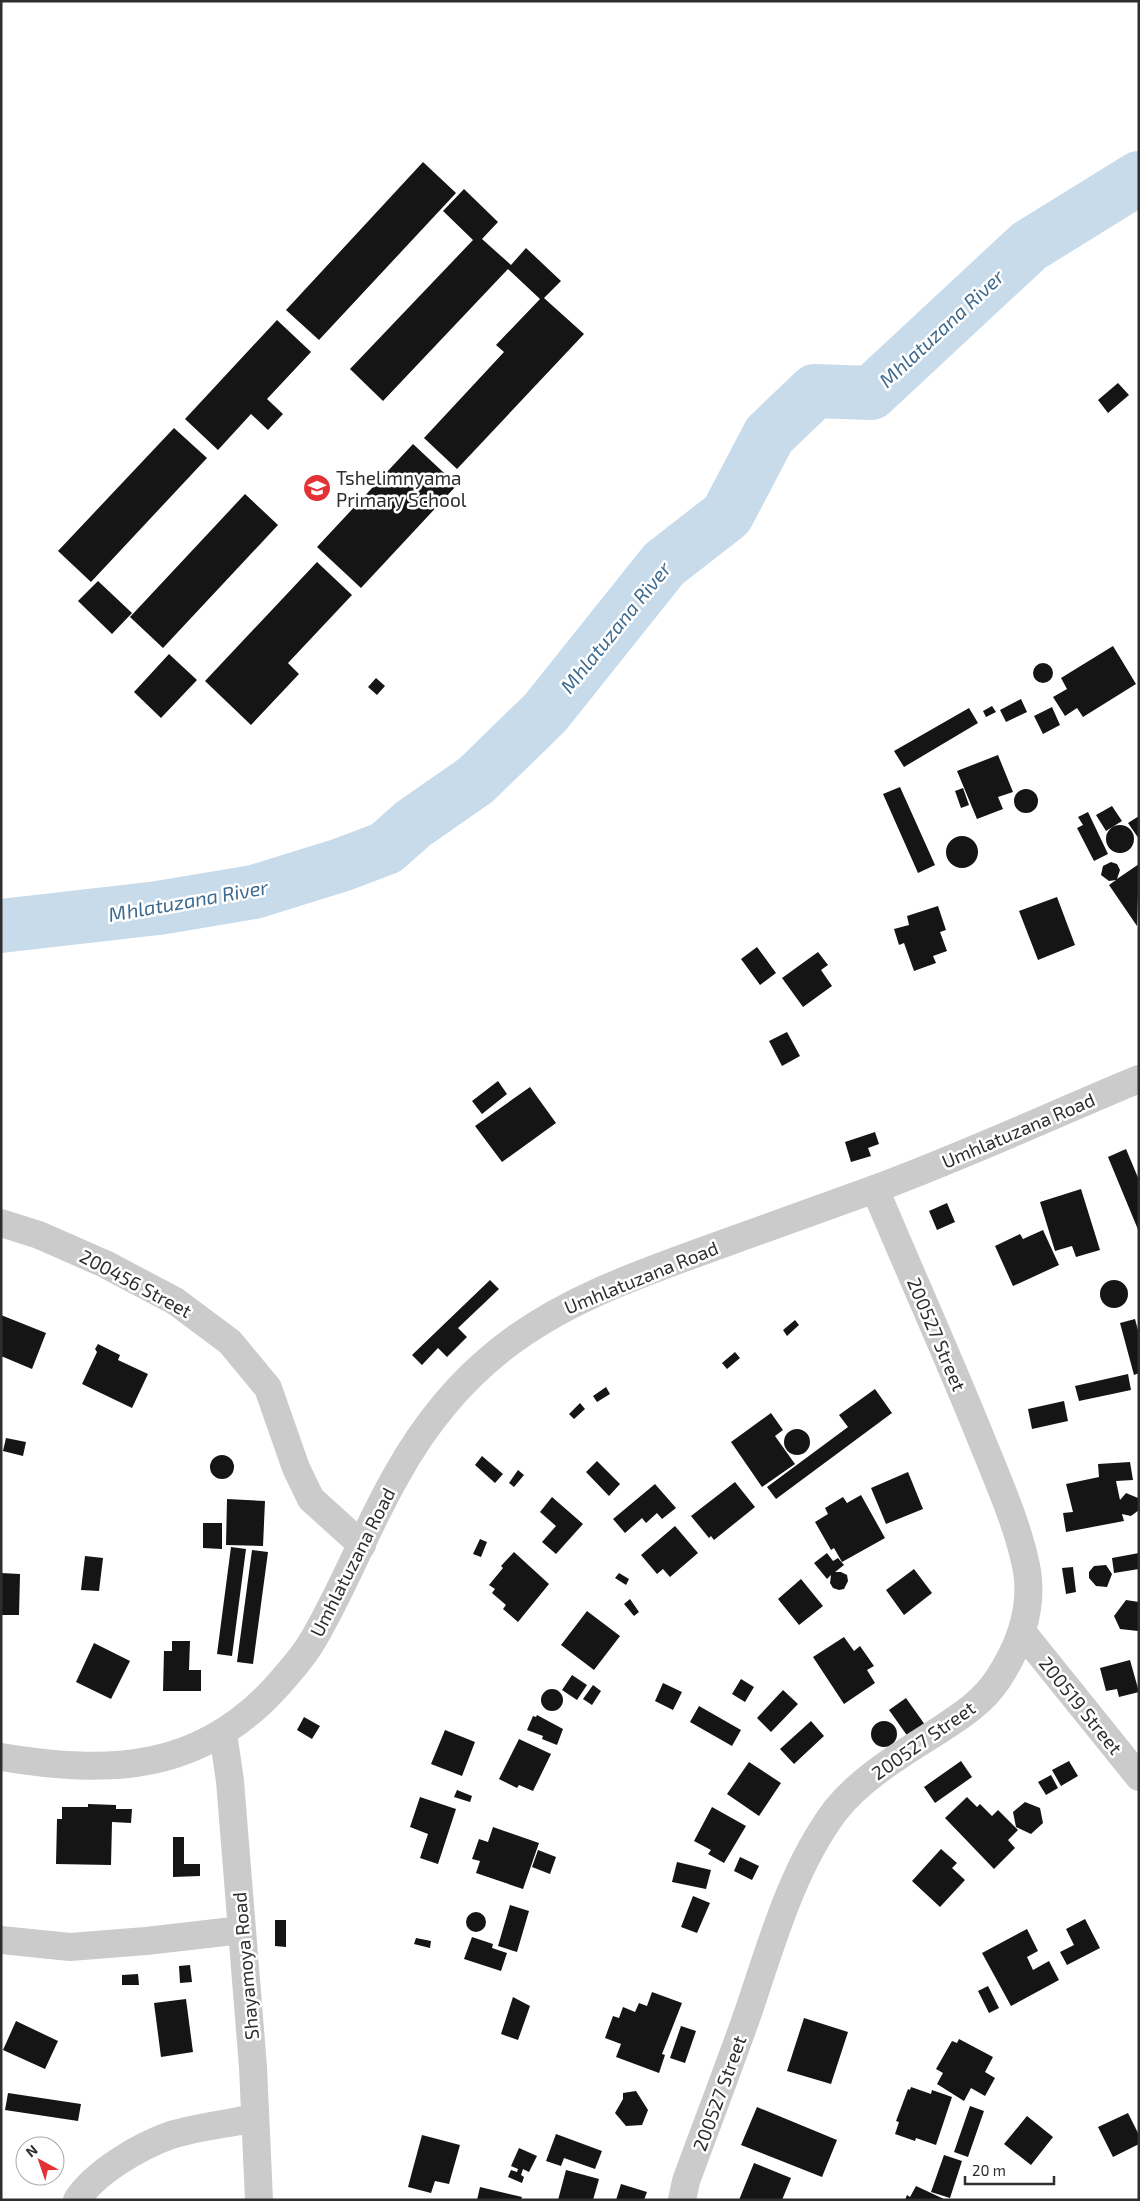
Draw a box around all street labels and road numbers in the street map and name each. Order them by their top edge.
street label: Umhlatuzana Road [938,1087,1098,1173]
street label: Umhlatuzana Road [561,1236,721,1318]
street label: 200456 Street [76,1244,196,1322]
street label: 200527 Street [903,1274,971,1394]
street label: Umhlatuzana Road [305,1484,399,1640]
street label: 200519 Street [1035,1651,1127,1759]
street label: 200527 Street [867,1696,979,1784]
street label: Shayamoya Road [227,1891,263,2041]
street label: 200527 Street [687,2032,751,2154]

